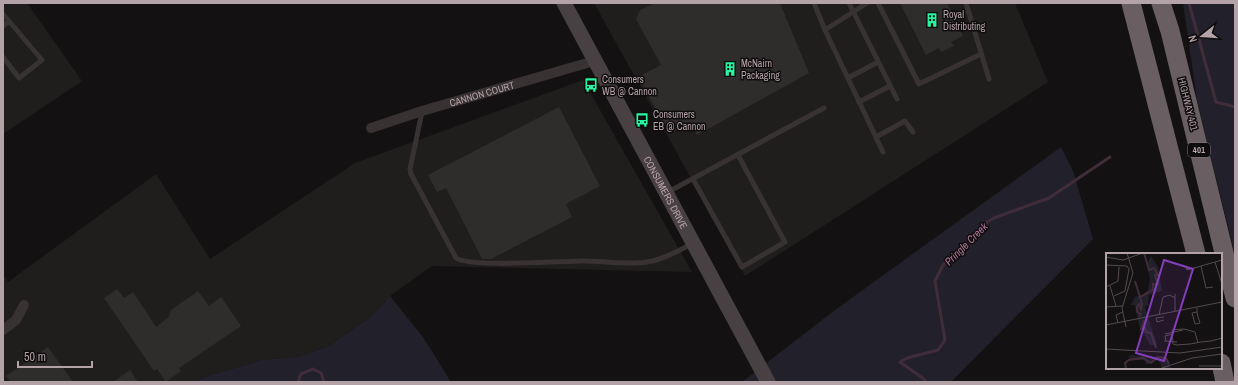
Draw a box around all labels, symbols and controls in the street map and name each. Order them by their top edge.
place label: Royal Distributing [943,8,986,33]
building icon: Royal Distributing [924,12,940,28]
north arrow [1182,16,1222,56]
text: N [1185,34,1200,44]
place label: McNairn Packaging [741,57,780,82]
building icon: McNairn Packaging [722,61,738,77]
place label: Consumers WB @ Cannon [602,73,657,98]
street label: HIGHWAY 401 [1175,76,1201,132]
bus stop icon: Consumers WB @ Cannon [583,77,599,93]
street label: CANNON COURT [448,78,516,109]
place label: Consumers EB @ Cannon [653,108,706,133]
bus stop icon: Consumers EB @ Cannon [634,112,650,128]
road number: 401 [1188,143,1210,157]
street label: CONSUMERS DRIVE [641,154,691,231]
water label: Pringle Creek [942,219,991,268]
inset map [1106,253,1222,369]
scale bar [18,343,92,369]
text: 50 m [24,349,46,365]

